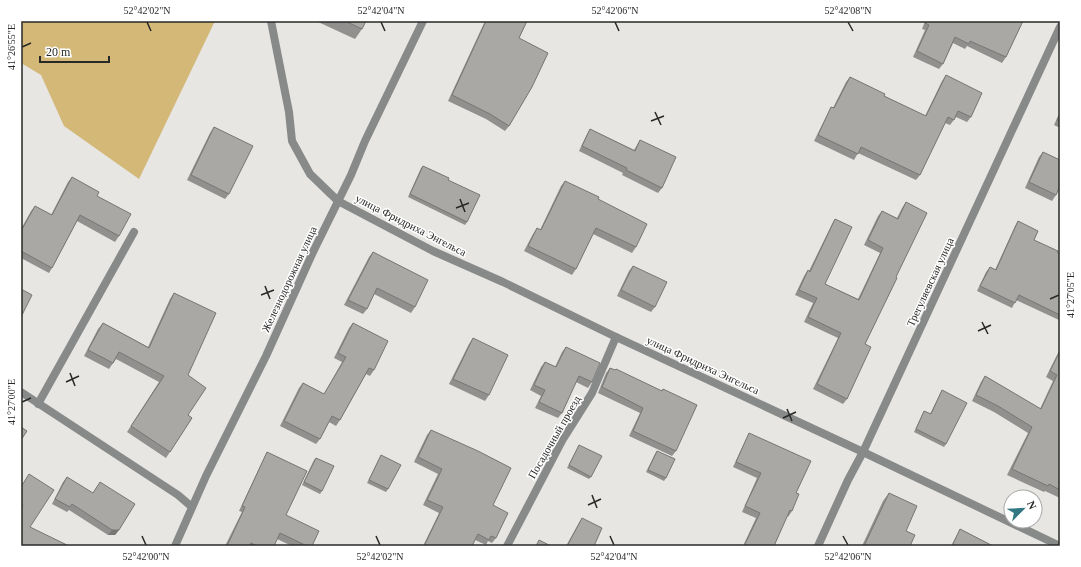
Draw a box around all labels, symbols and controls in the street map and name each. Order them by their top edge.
text: 52°42'02"N [123,5,171,16]
text: 52°42'04"N [357,5,405,16]
text: 52°42'06"N [591,5,639,16]
text: 52°42'08"N [824,5,872,16]
text: 41°26'55"E [6,24,17,70]
scale bar [40,38,109,64]
text: 20 m [46,45,71,59]
street label: улица Фридриха Энгельса [354,192,469,258]
street label: Железнодорожная улица [259,224,319,334]
street label: Трегуляевская улица [904,236,956,328]
text: 41°27'05"E [1065,272,1076,318]
street label: улица Фридриха Энгельса [645,334,761,396]
text: 41°27'00"E [6,379,17,425]
street label: Посадочный проезд [525,393,583,481]
north arrow [1003,489,1043,529]
text: N [1025,499,1039,511]
text: 52°42'00"N [122,551,170,562]
text: 52°42'02"N [356,551,404,562]
text: 52°42'04"N [590,551,638,562]
text: 52°42'06"N [824,551,872,562]

